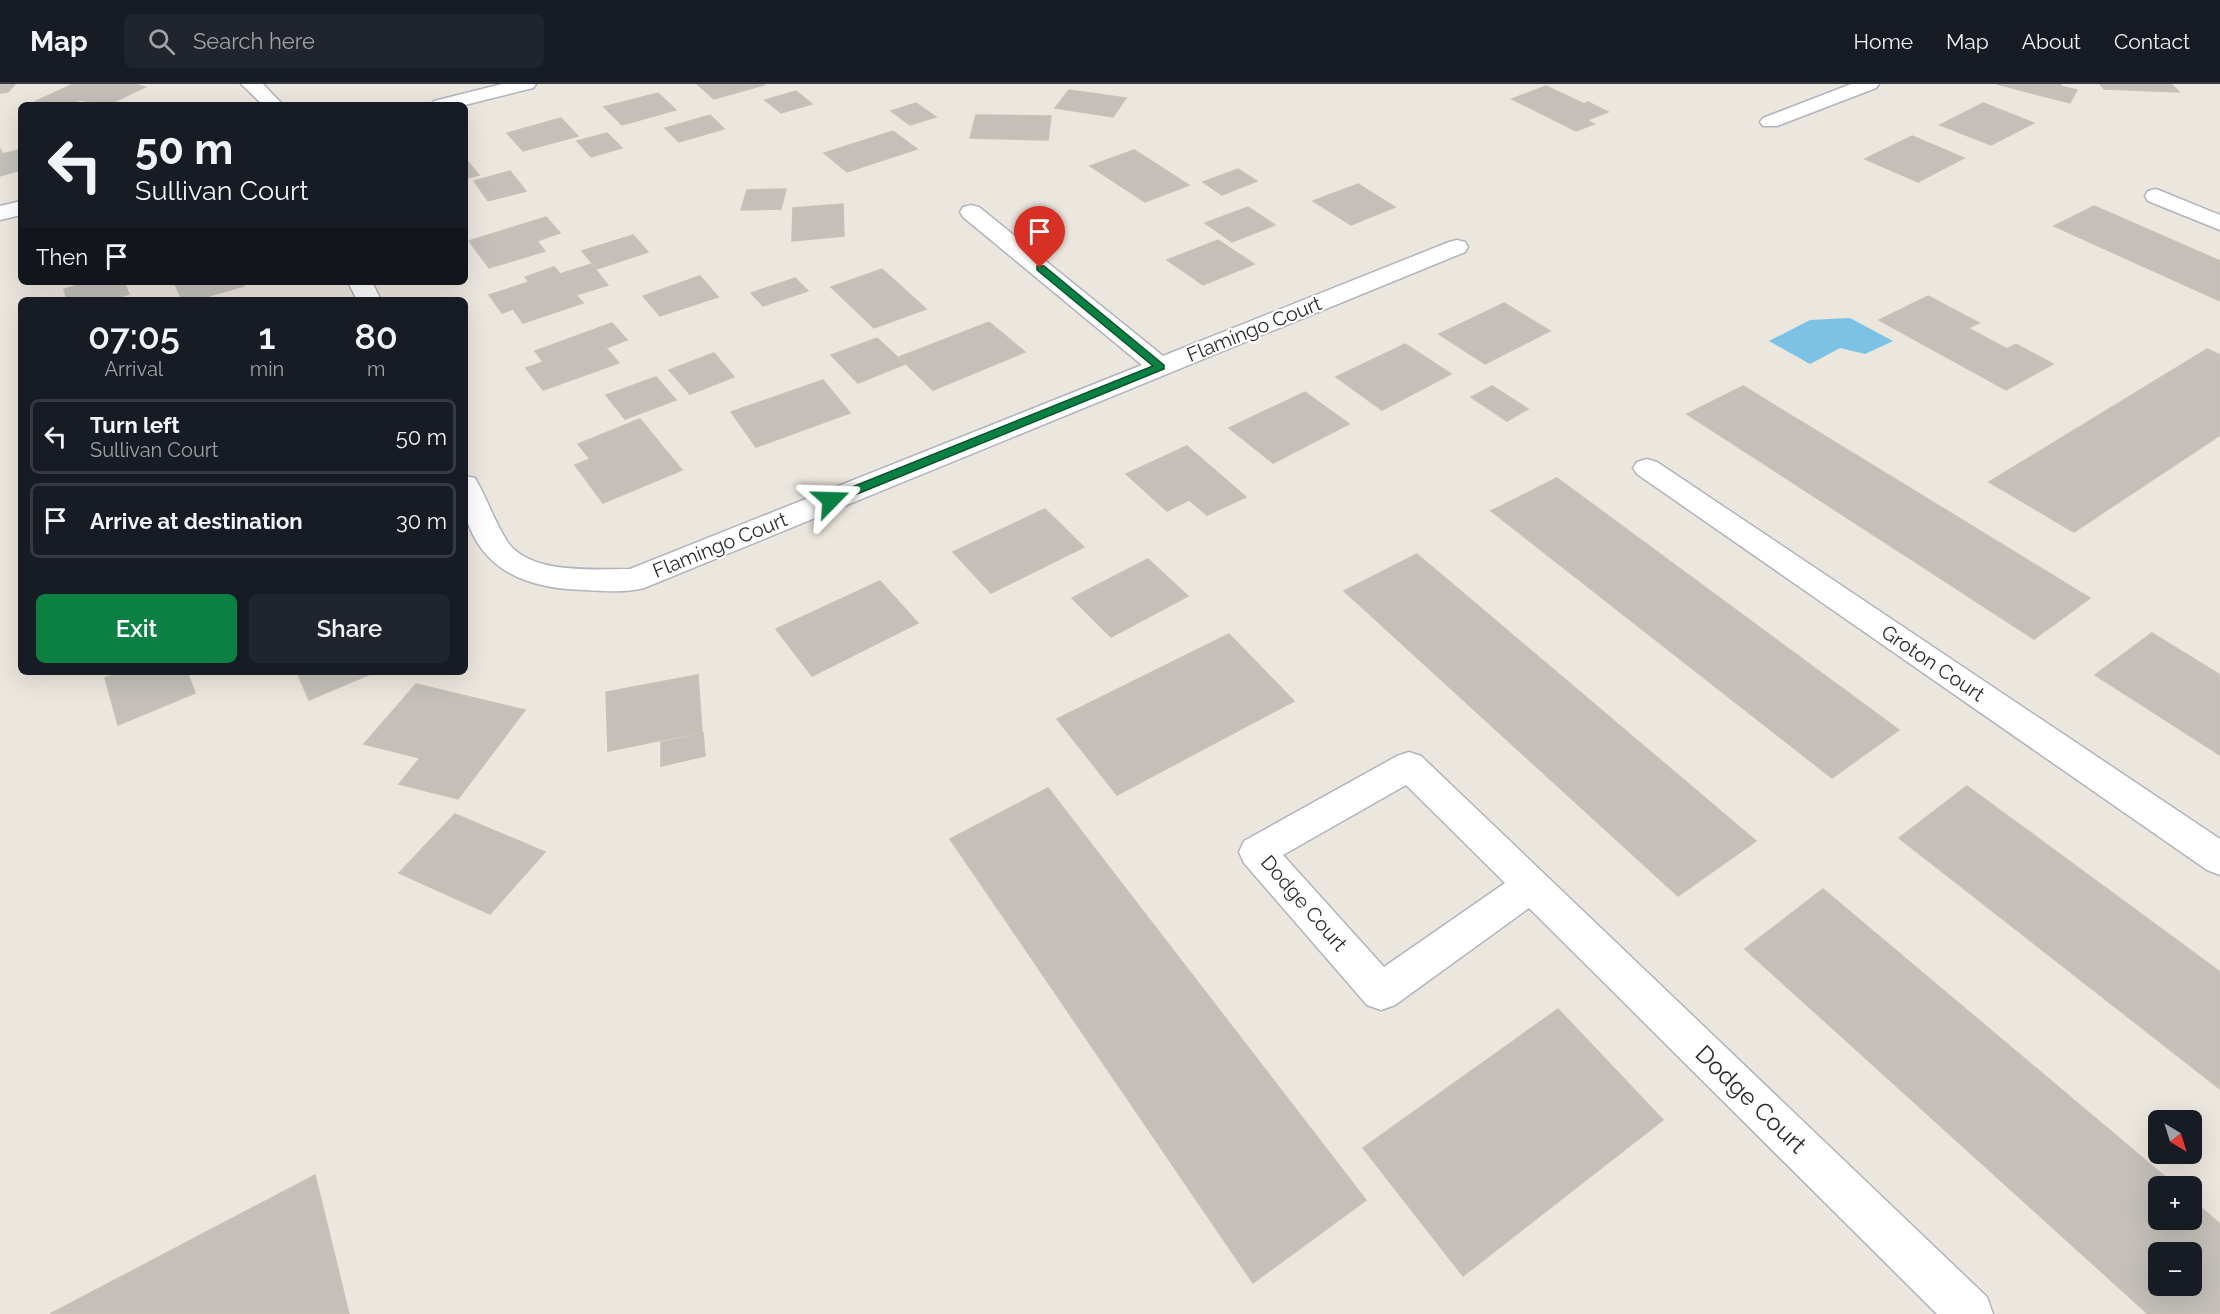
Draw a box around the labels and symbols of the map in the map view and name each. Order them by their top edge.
pin [1014,206,1065,268]
street label: Flamingo Court [1183,291,1325,367]
position arrow [799,468,863,532]
street label: Flamingo Court [649,507,791,583]
street label: Groton Court [1877,620,1989,706]
street label: Dodge Court [1256,850,1352,956]
street label: Dodge Court [1690,1039,1812,1159]
north arrow [2148,1110,2202,1164]

